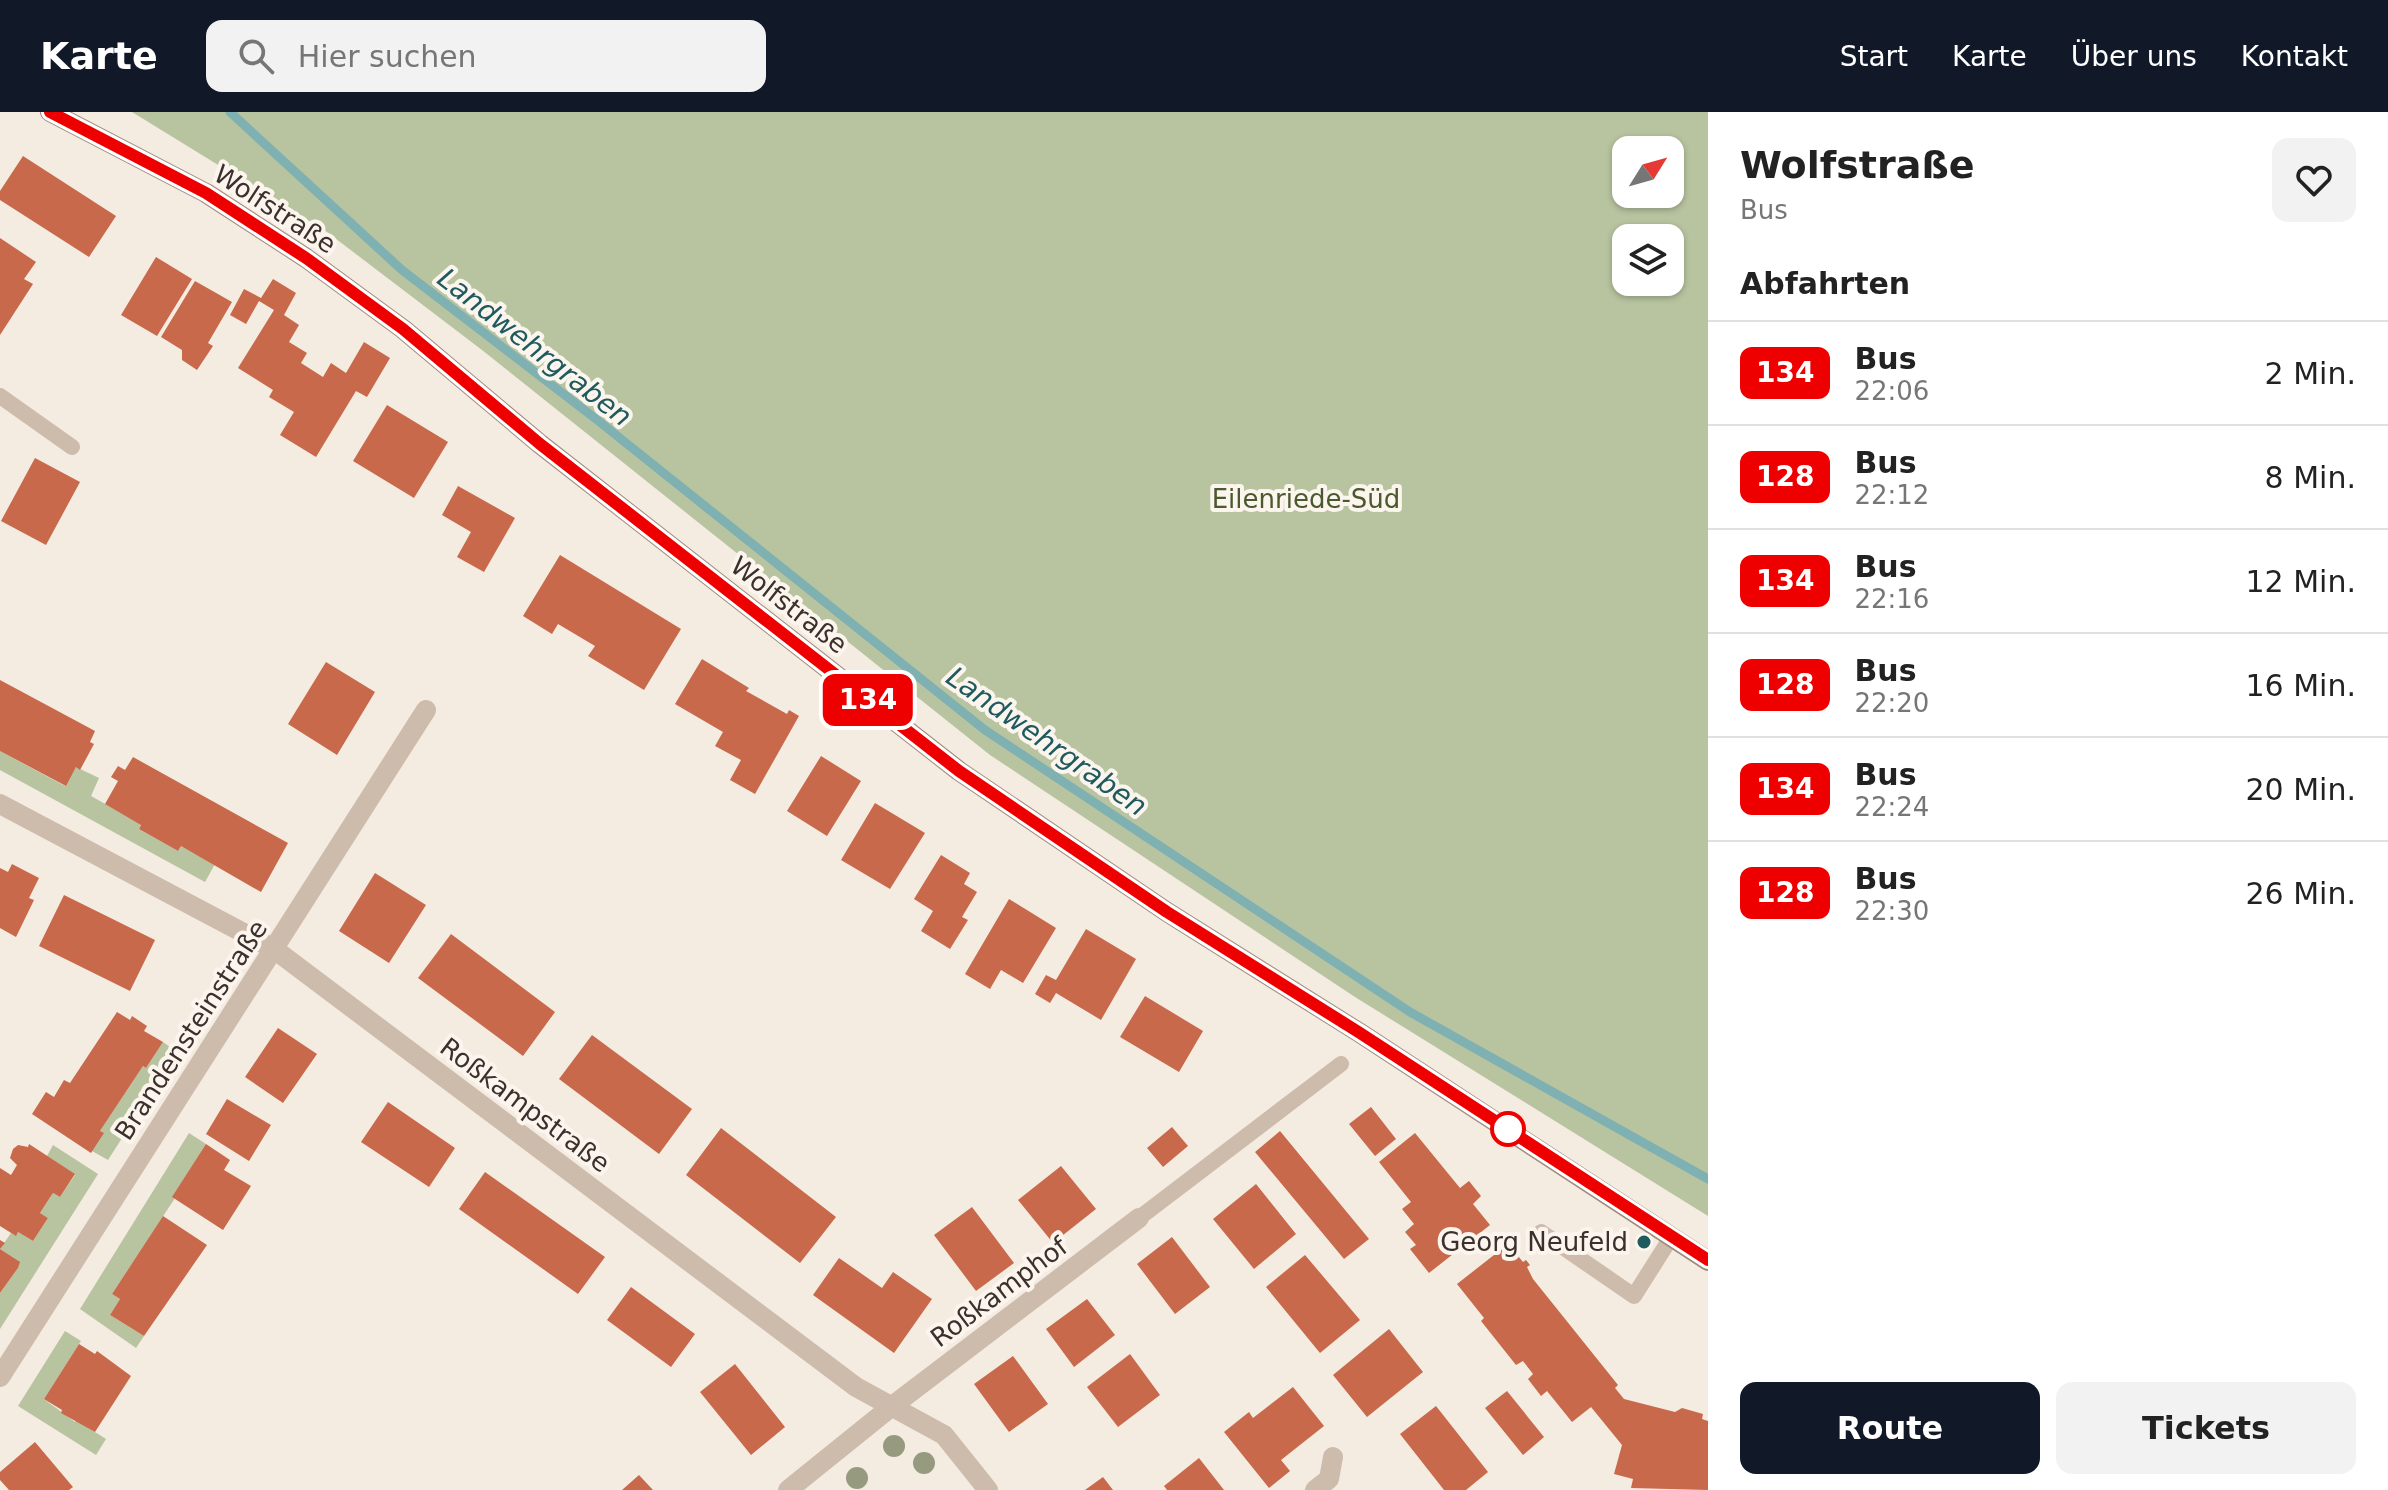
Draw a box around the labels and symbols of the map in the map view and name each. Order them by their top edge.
north arrow [1612,136,1684,208]
street label: Wolfstraße [208,159,342,259]
water label: Landwehrgraben [431,261,638,433]
park label: Eilenriede-Süd [1212,484,1400,514]
street label: Wolfstraße [725,550,853,660]
water label: Landwehrgraben [940,660,1153,823]
line badge: 134 [822,674,914,726]
street label: Brandensteinstraße [109,914,273,1146]
street label: Roßkampstraße [434,1032,616,1178]
unlabelled marker [1491,1112,1525,1146]
place label: Georg Neufeld [1440,1227,1628,1257]
street label: Roßkamphof [925,1230,1074,1353]
marker: Georg Neufeld [1635,1233,1653,1251]

